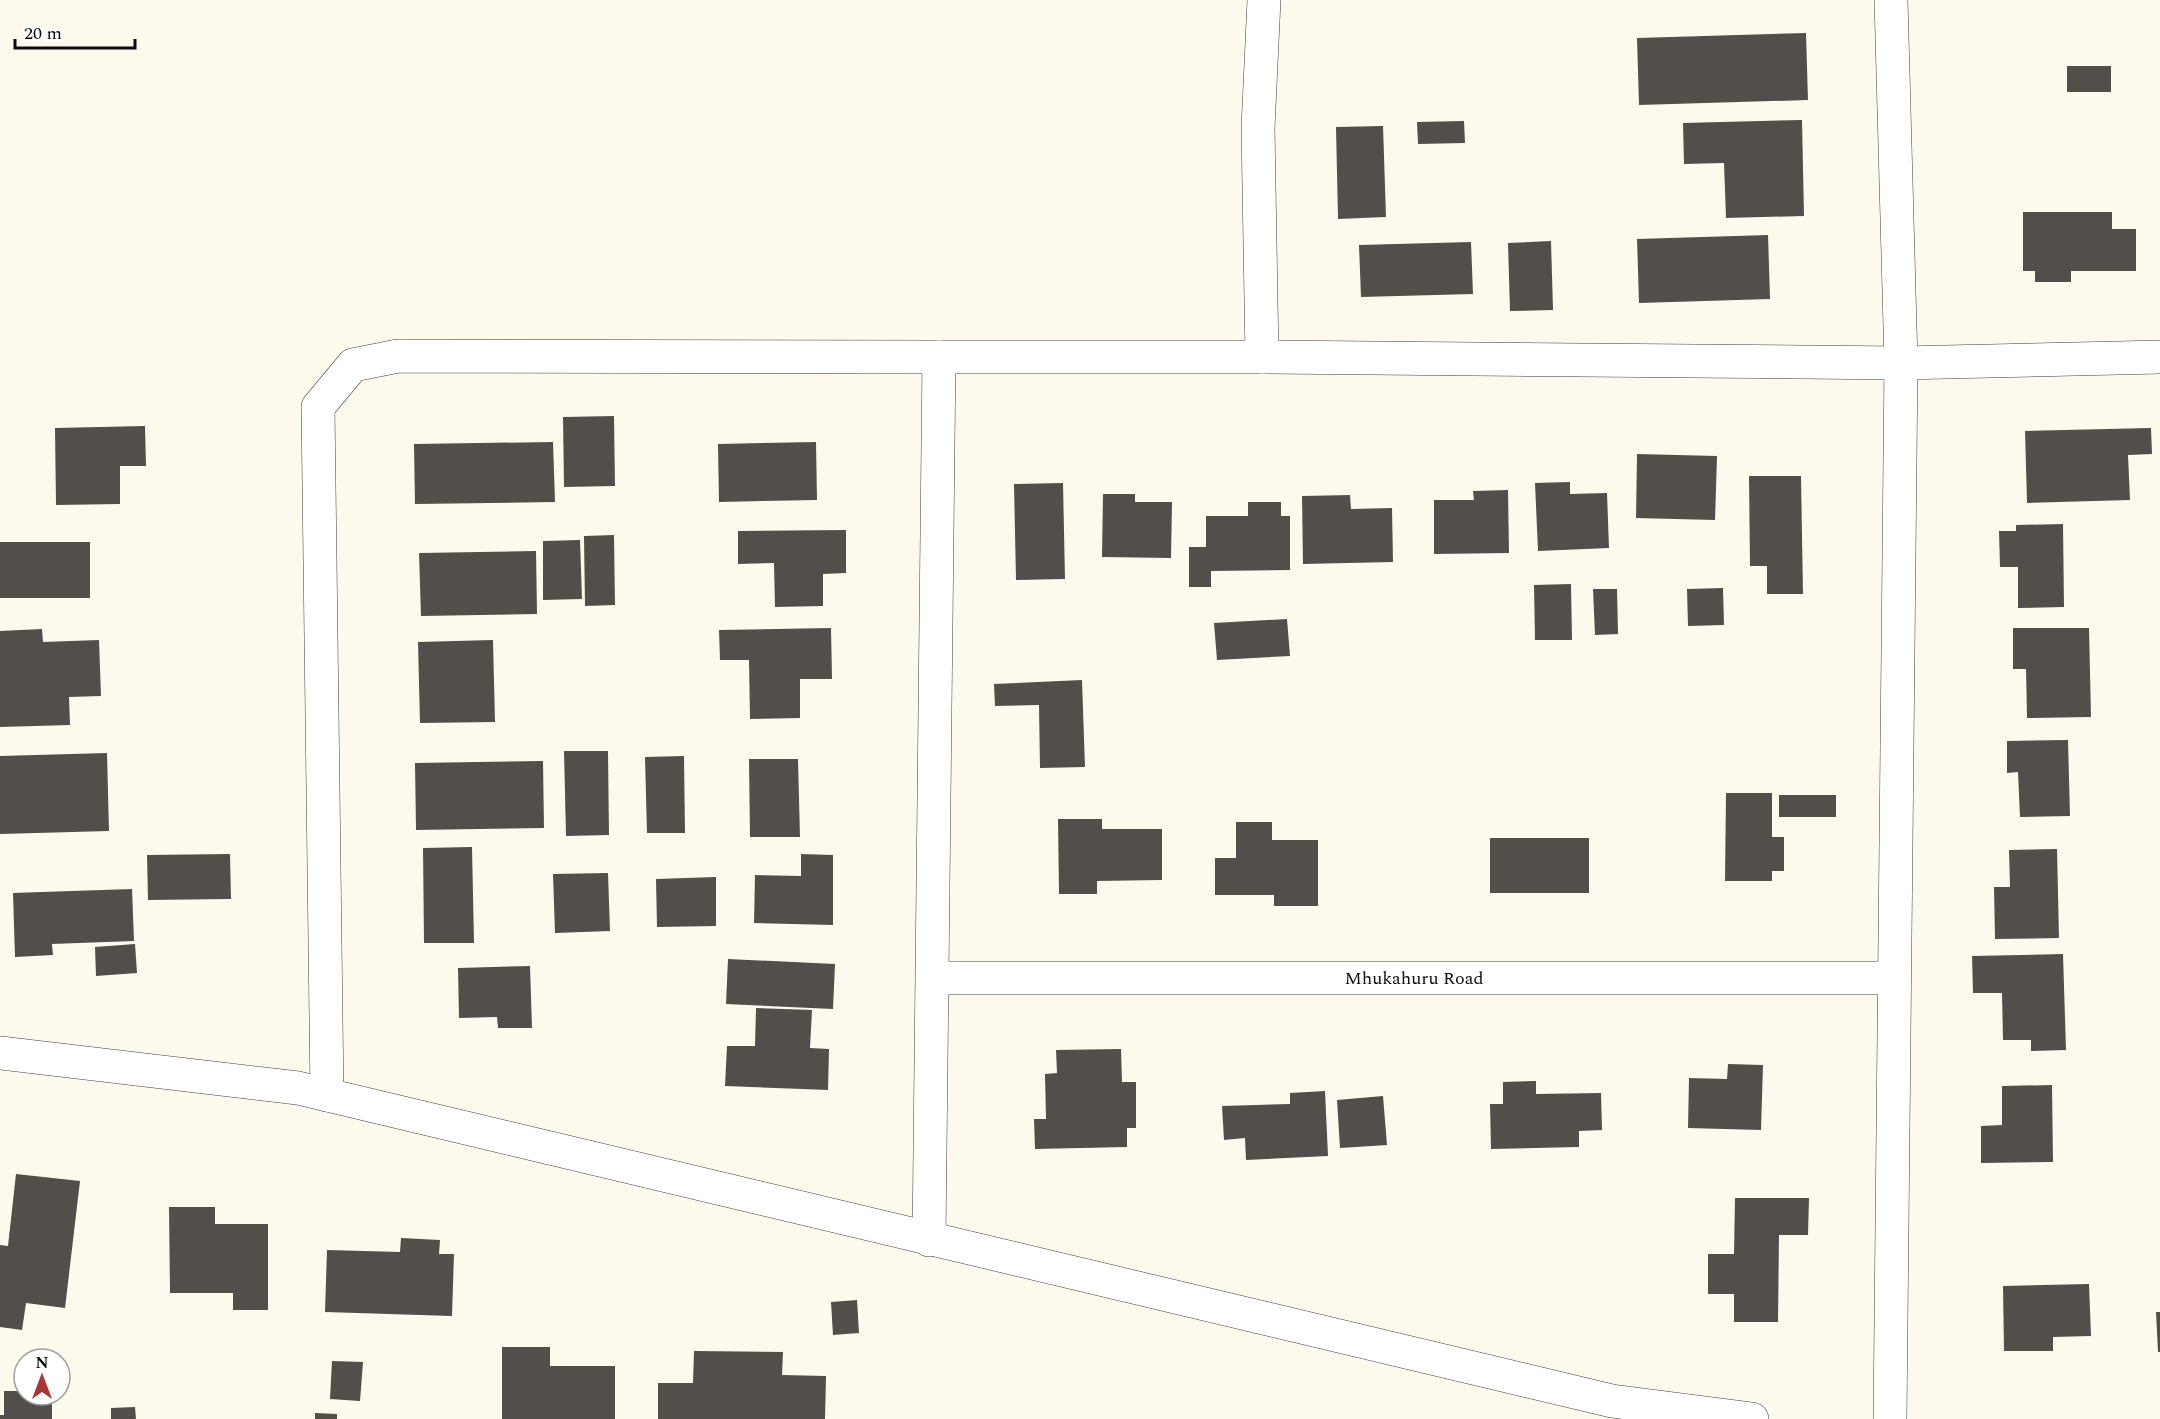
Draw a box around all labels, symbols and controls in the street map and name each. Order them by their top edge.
scale bar [15,12,135,50]
text: 20 m [24,20,62,47]
street label: Mhukahuru Road [1344,965,1484,992]
north arrow [12,1347,72,1407]
text: N [35,1351,49,1375]

